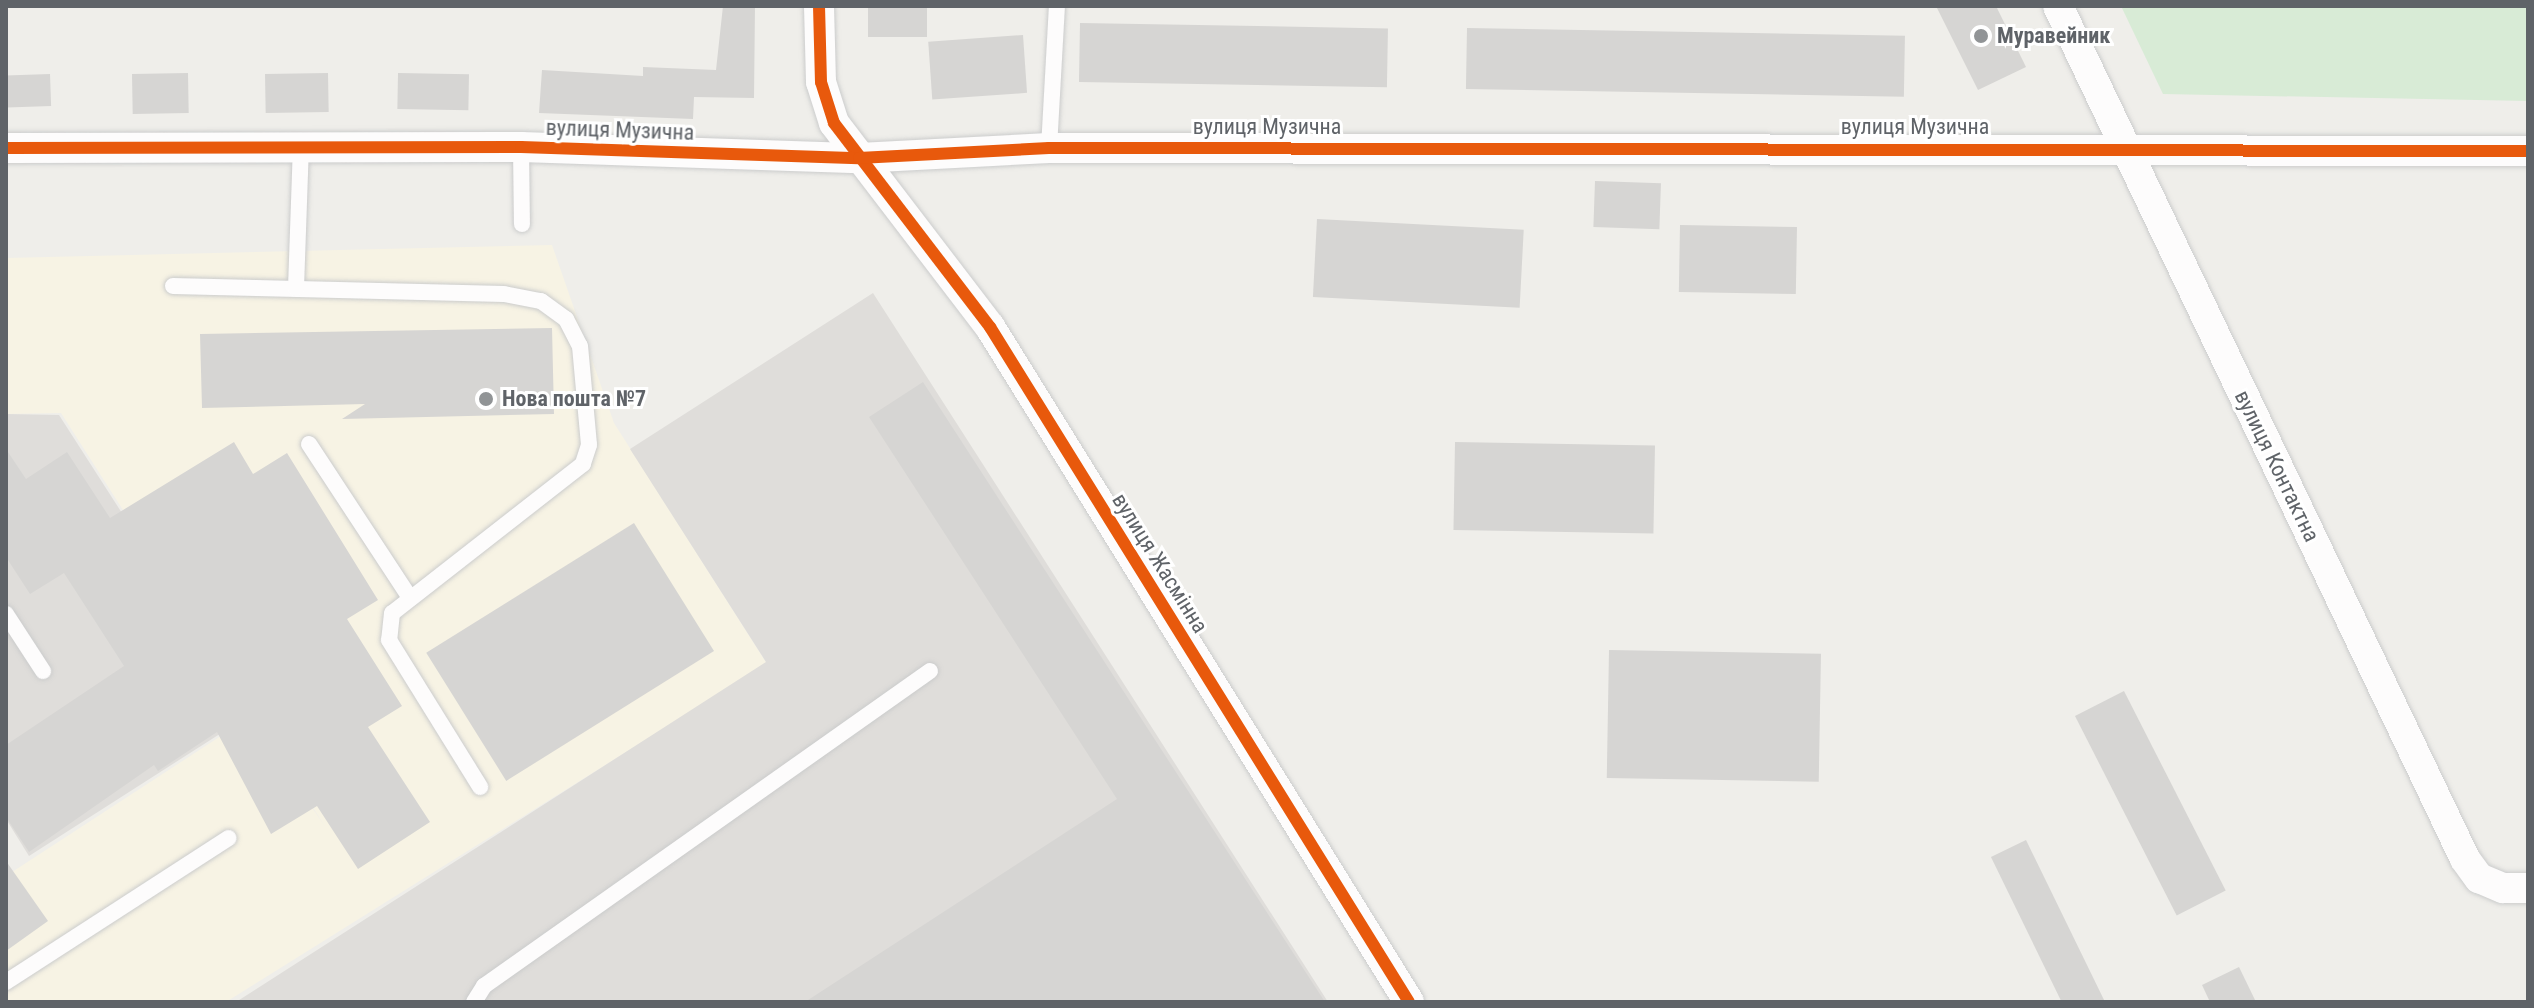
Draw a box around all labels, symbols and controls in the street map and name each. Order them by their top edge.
place label: Муравейник [1997,23,2110,49]
marker: Муравейник [1972,27,1990,45]
street label: вулиця Музична [545,114,695,146]
street label: вулиця Музична [1193,114,1341,140]
street label: вулиця Музична [1841,114,1989,140]
place label: Нова пошта №7 [502,386,646,412]
street label: вулиця Контактна [2229,386,2325,546]
marker: Нова пошта №7 [477,390,495,408]
street label: вулиця Жасмінна [1106,488,1214,638]

